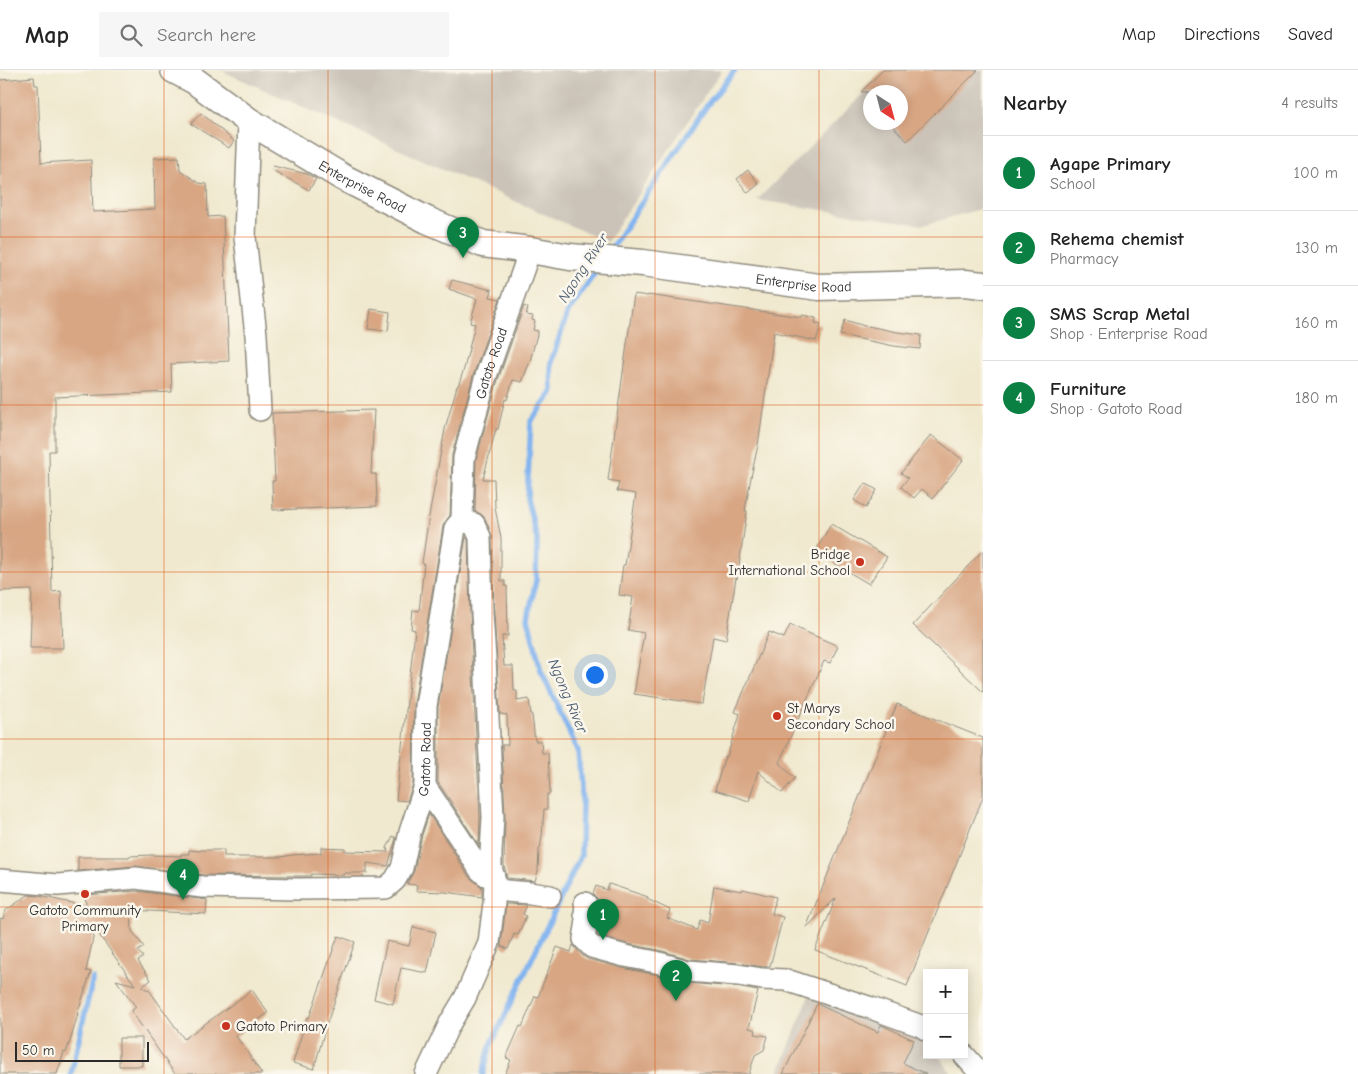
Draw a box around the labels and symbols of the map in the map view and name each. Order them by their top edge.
north arrow [863,85,908,130]
street label: Enterprise Road [316,156,409,216]
pin: 3 [447,217,479,258]
water label: Ngong River [554,229,613,306]
street label: Enterprise Road [755,270,852,296]
street label: Gatoto Road [472,325,511,401]
place label: Bridge International School [728,546,850,579]
marker: Bridge International School [854,556,866,568]
water label: Ngong River [544,656,592,737]
your location [582,662,608,688]
place label: St Marys Secondary School [787,700,895,733]
marker: St Marys Secondary School [771,710,783,722]
street label: Gatoto Road [414,722,434,799]
pin: 4 [167,859,199,900]
marker: Gatoto Community Primary [79,888,91,900]
pin: 1 [587,899,619,940]
place label: Gatoto Community Primary [29,902,141,935]
pin: 2 [660,960,692,1001]
place label: Gatoto Primary [236,1018,328,1035]
marker: Gatoto Primary [220,1020,232,1032]
scale bar [15,1039,149,1062]

